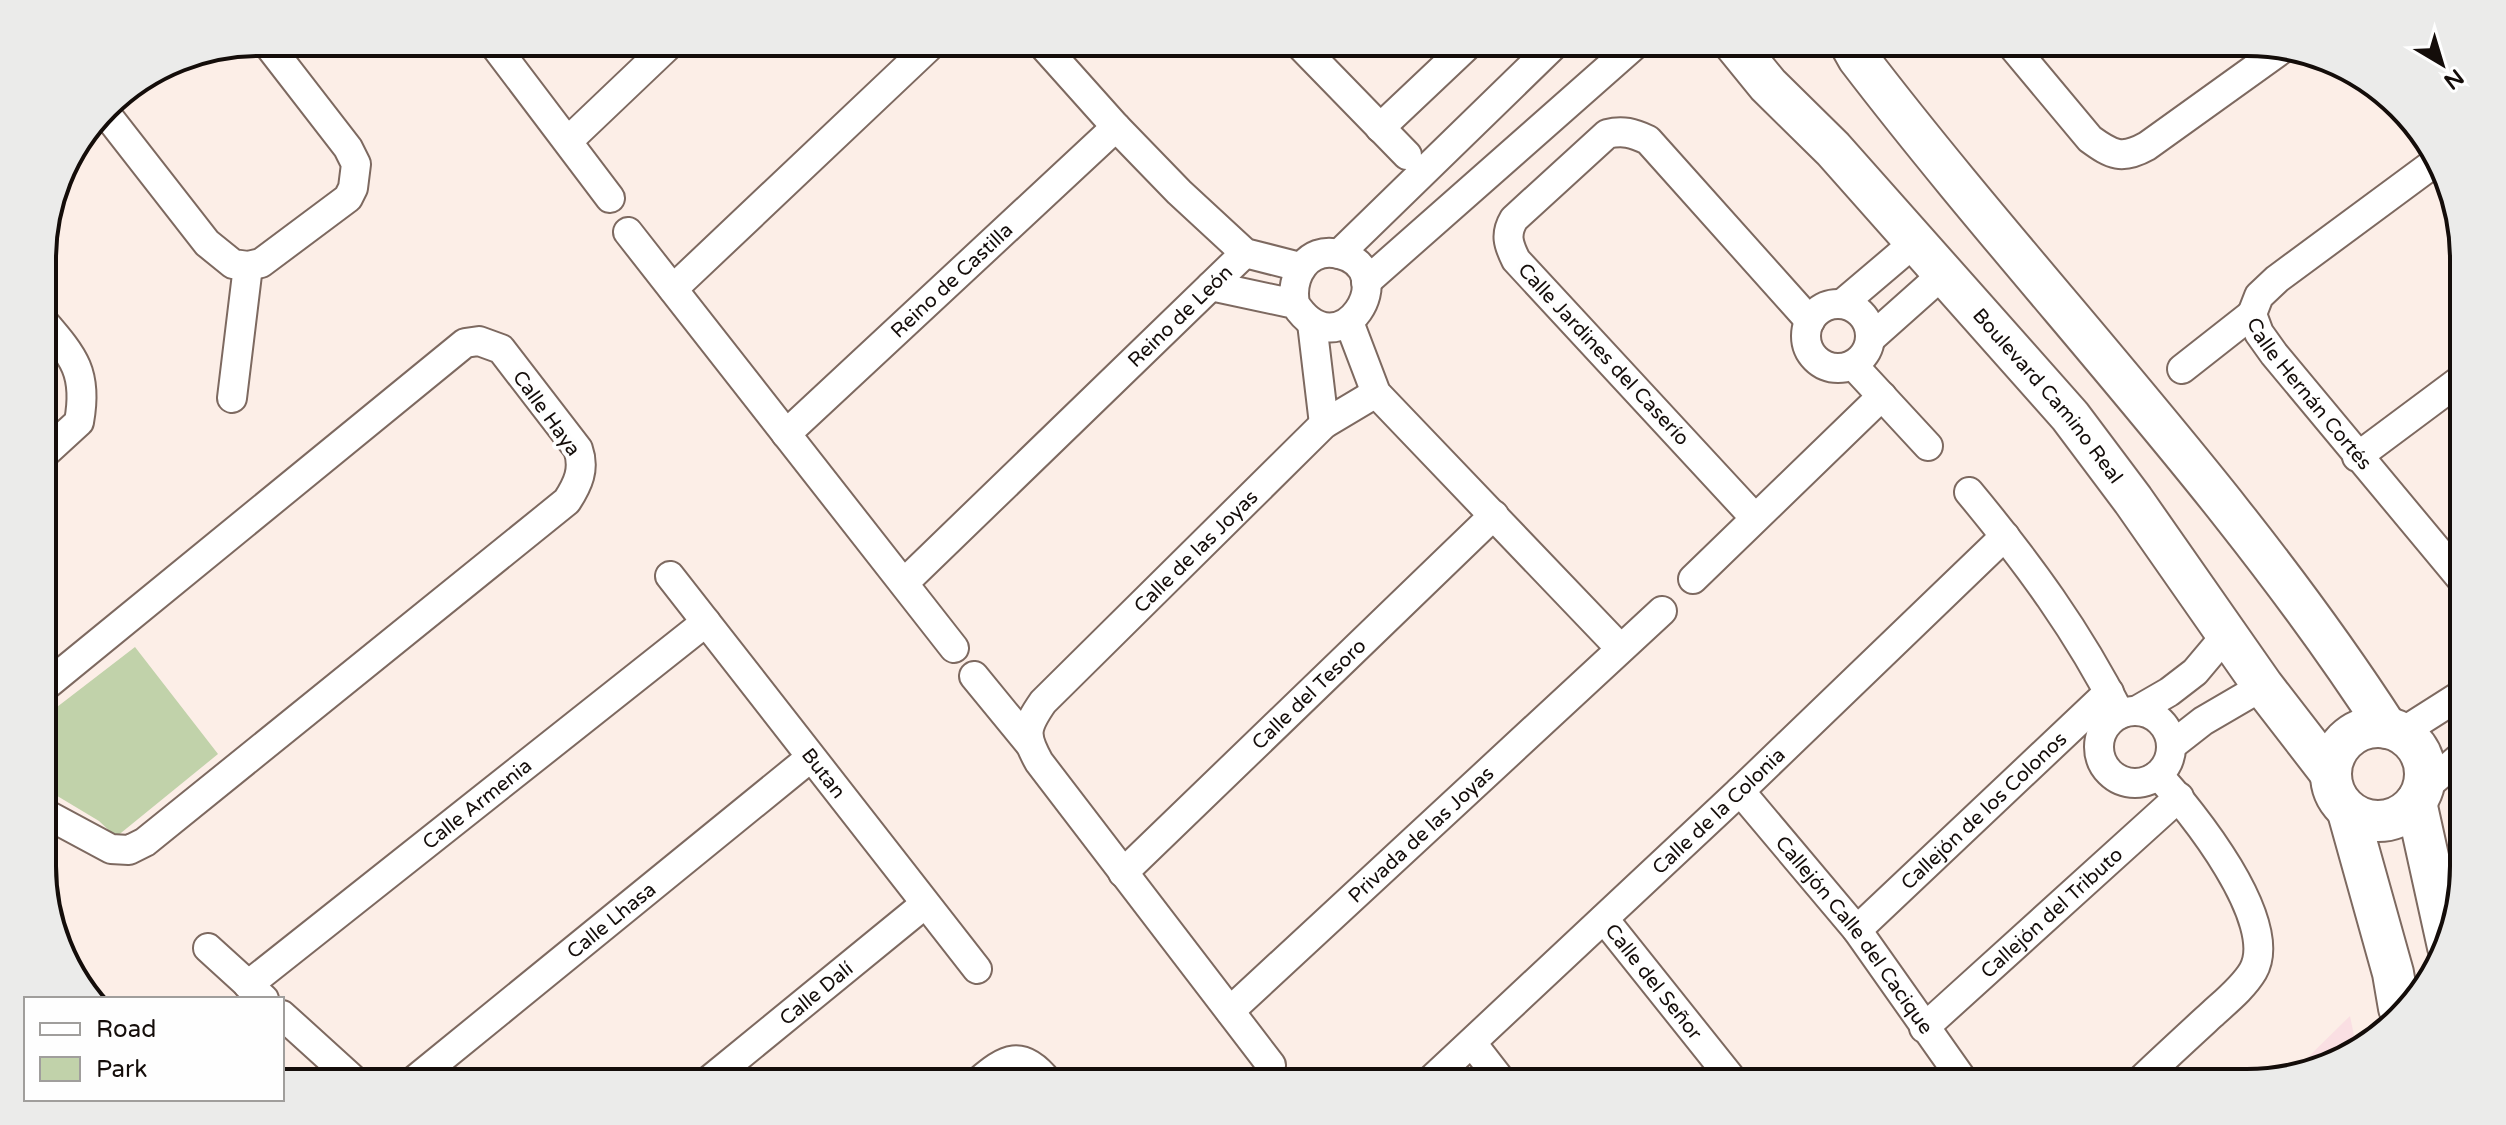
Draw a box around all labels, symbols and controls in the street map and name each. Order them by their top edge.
north arrow [2402,24,2482,104]
text: N [2439,63,2469,95]
street label: Reino de Castilla [886,218,1018,343]
street label: Calle Jardines del Caserío [1513,259,1694,451]
street label: Reino de León [1123,261,1238,373]
street label: Boulevard Camino Real [1967,304,2127,489]
street label: Calle Hernán Cortés [2241,315,2376,475]
street label: Calle Haya [507,366,585,461]
street label: Calle de las Joyas [1129,485,1263,618]
street label: Calle del Tesoro [1247,634,1371,755]
street label: Callejón de los Colonos [1896,727,2072,895]
street label: Calle de la Colonia [1648,743,1790,880]
street label: Butan [796,744,850,803]
street label: Calle Armenia [418,754,537,855]
street label: Privada de las Joyas [1344,762,1499,908]
street label: Callejón Calle del Cacique [1770,831,1938,1039]
street label: Callejón del Tributo [1976,843,2128,984]
street label: Calle Lhasa [562,878,661,964]
street label: Calle del Señor [1600,919,1707,1045]
street label: Calle Dalí [775,957,858,1031]
legend [24,997,284,1101]
text: Road [96,1015,156,1044]
text: Park [96,1055,147,1084]

